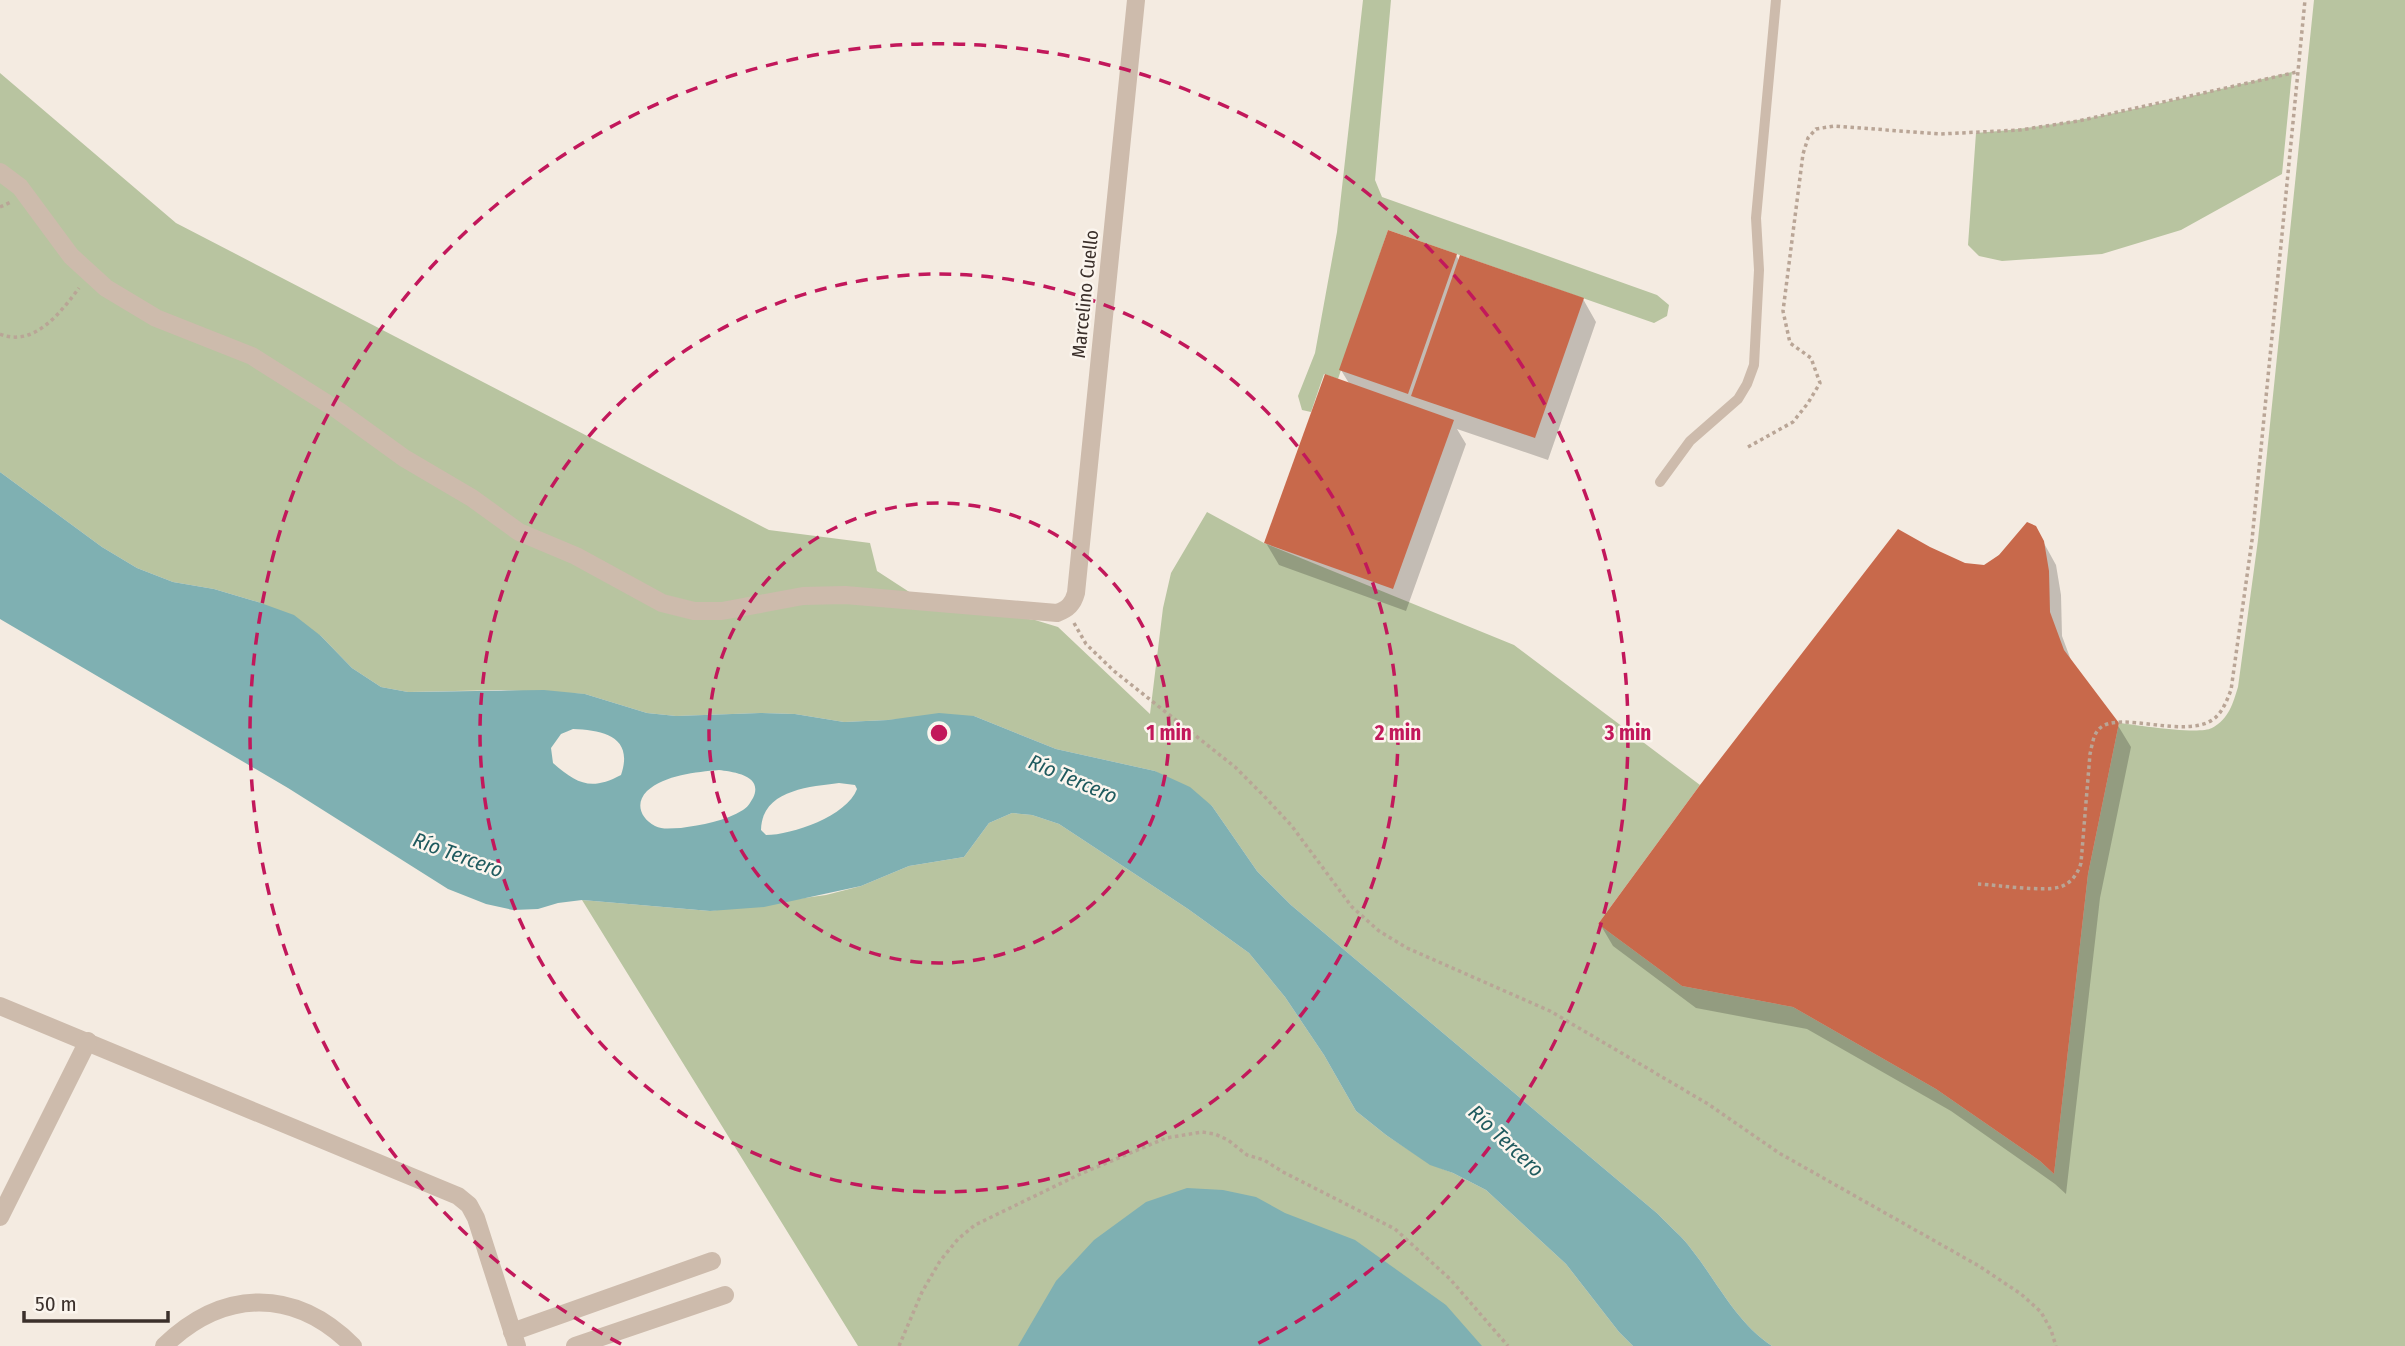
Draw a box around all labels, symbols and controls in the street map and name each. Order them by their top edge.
street label: Marcelino Cuello [1067,229,1103,359]
text: 1 min [1146,720,1192,746]
text: 2 min [1374,720,1421,746]
text: 3 min [1604,720,1651,746]
centre of rings [927,721,951,745]
water label: Río Tercero [1025,749,1121,809]
water label: Río Tercero [409,827,507,883]
water label: Río Tercero [1463,1099,1549,1183]
scale bar [24,1280,168,1324]
text: 50 m [35,1291,77,1317]

